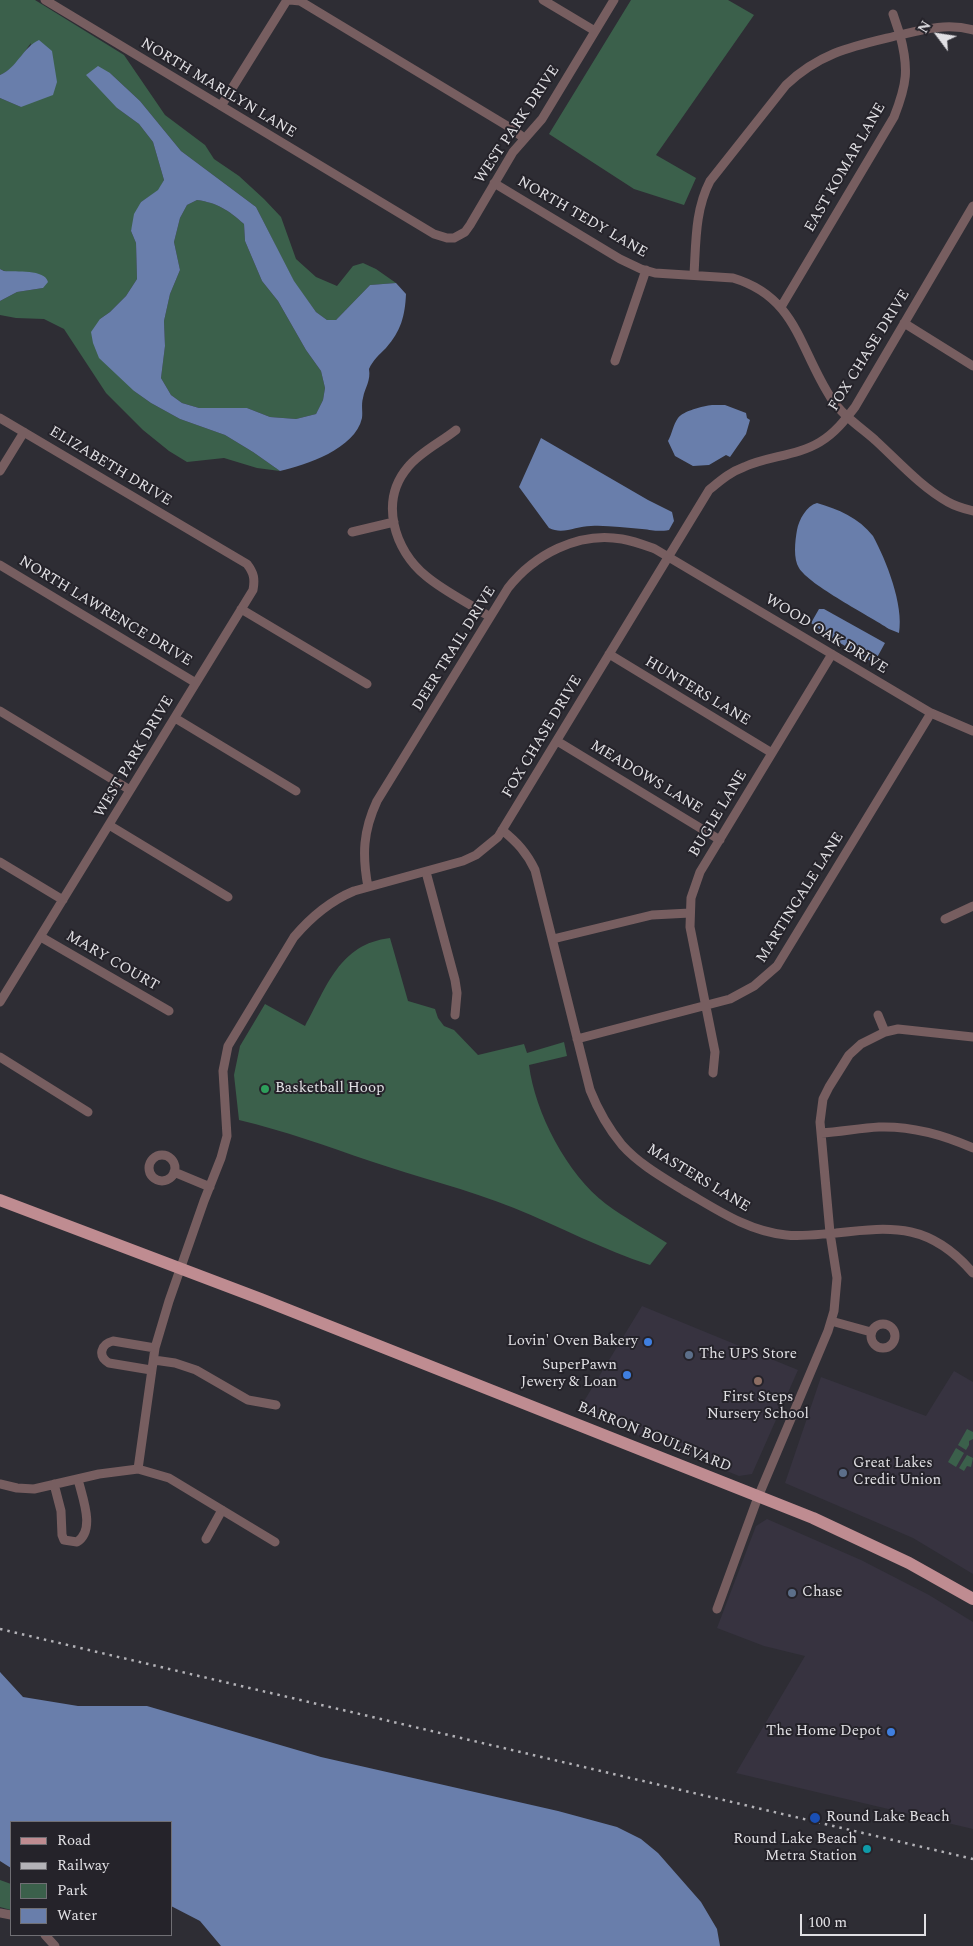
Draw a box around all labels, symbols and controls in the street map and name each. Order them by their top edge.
north arrow [913,10,963,60]
text: N [913,17,937,37]
street label: NORTH MARILYN LANE [137,35,299,143]
street label: WEST PARK DRIVE [472,62,564,188]
street label: EAST KOMAR LANE [802,100,890,236]
street label: NORTH TEDY LANE [514,173,650,263]
street label: FOX CHASE DRIVE [825,287,915,415]
street label: ELIZABETH DRIVE [45,423,175,511]
street label: NORTH LAWRENCE DRIVE [15,553,195,671]
street label: DEER TRAIL DRIVE [409,583,501,715]
street label: WOOD OAK DRIVE [761,591,891,679]
street label: HUNTERS LANE [641,653,753,731]
street label: FOX CHASE DRIVE [499,672,587,802]
street label: WEST PARK DRIVE [92,693,178,821]
street label: MEADOWS LANE [587,737,705,819]
street label: BUGLE LANE [686,767,752,861]
street label: MARTINGALE LANE [753,829,849,967]
street label: MARY COURT [62,928,162,996]
place label: Basketball Hoop [275,1080,385,1098]
marker: Basketball Hoop [259,1083,271,1095]
street label: MASTERS LANE [643,1141,753,1217]
place label: Lovin' Oven Bakery [507,1333,638,1351]
marker: Lovin' Oven Bakery [642,1336,654,1348]
place label: The UPS Store [699,1346,797,1364]
marker: The UPS Store [683,1349,695,1361]
place label: SuperPawn Jewery & Loan [521,1357,617,1392]
marker: SuperPawn Jewery & Loan [621,1369,633,1381]
marker: First Steps Nursery School [752,1375,764,1387]
place label: First Steps Nursery School [707,1389,809,1424]
street label: BARRON BOULEVARD [575,1399,733,1477]
place label: Great Lakes Credit Union [853,1455,941,1490]
marker: Great Lakes Credit Union [837,1467,849,1479]
place label: Chase [802,1584,843,1602]
marker: Chase [786,1587,798,1599]
place label: The Home Depot [766,1723,881,1741]
marker: The Home Depot [885,1726,897,1738]
place label: Round Lake Beach [826,1809,950,1827]
marker: Round Lake Beach [808,1811,822,1825]
legend [10,1821,172,1936]
text: Road [57,1829,91,1852]
place label: Round Lake Beach Metra Station [733,1831,857,1866]
marker: Round Lake Beach Metra Station [861,1843,873,1855]
text: Railway [57,1854,109,1877]
text: Park [57,1879,88,1902]
text: Water [57,1904,97,1927]
scale bar [803,1904,929,1936]
text: 100 m [808,1911,847,1934]

